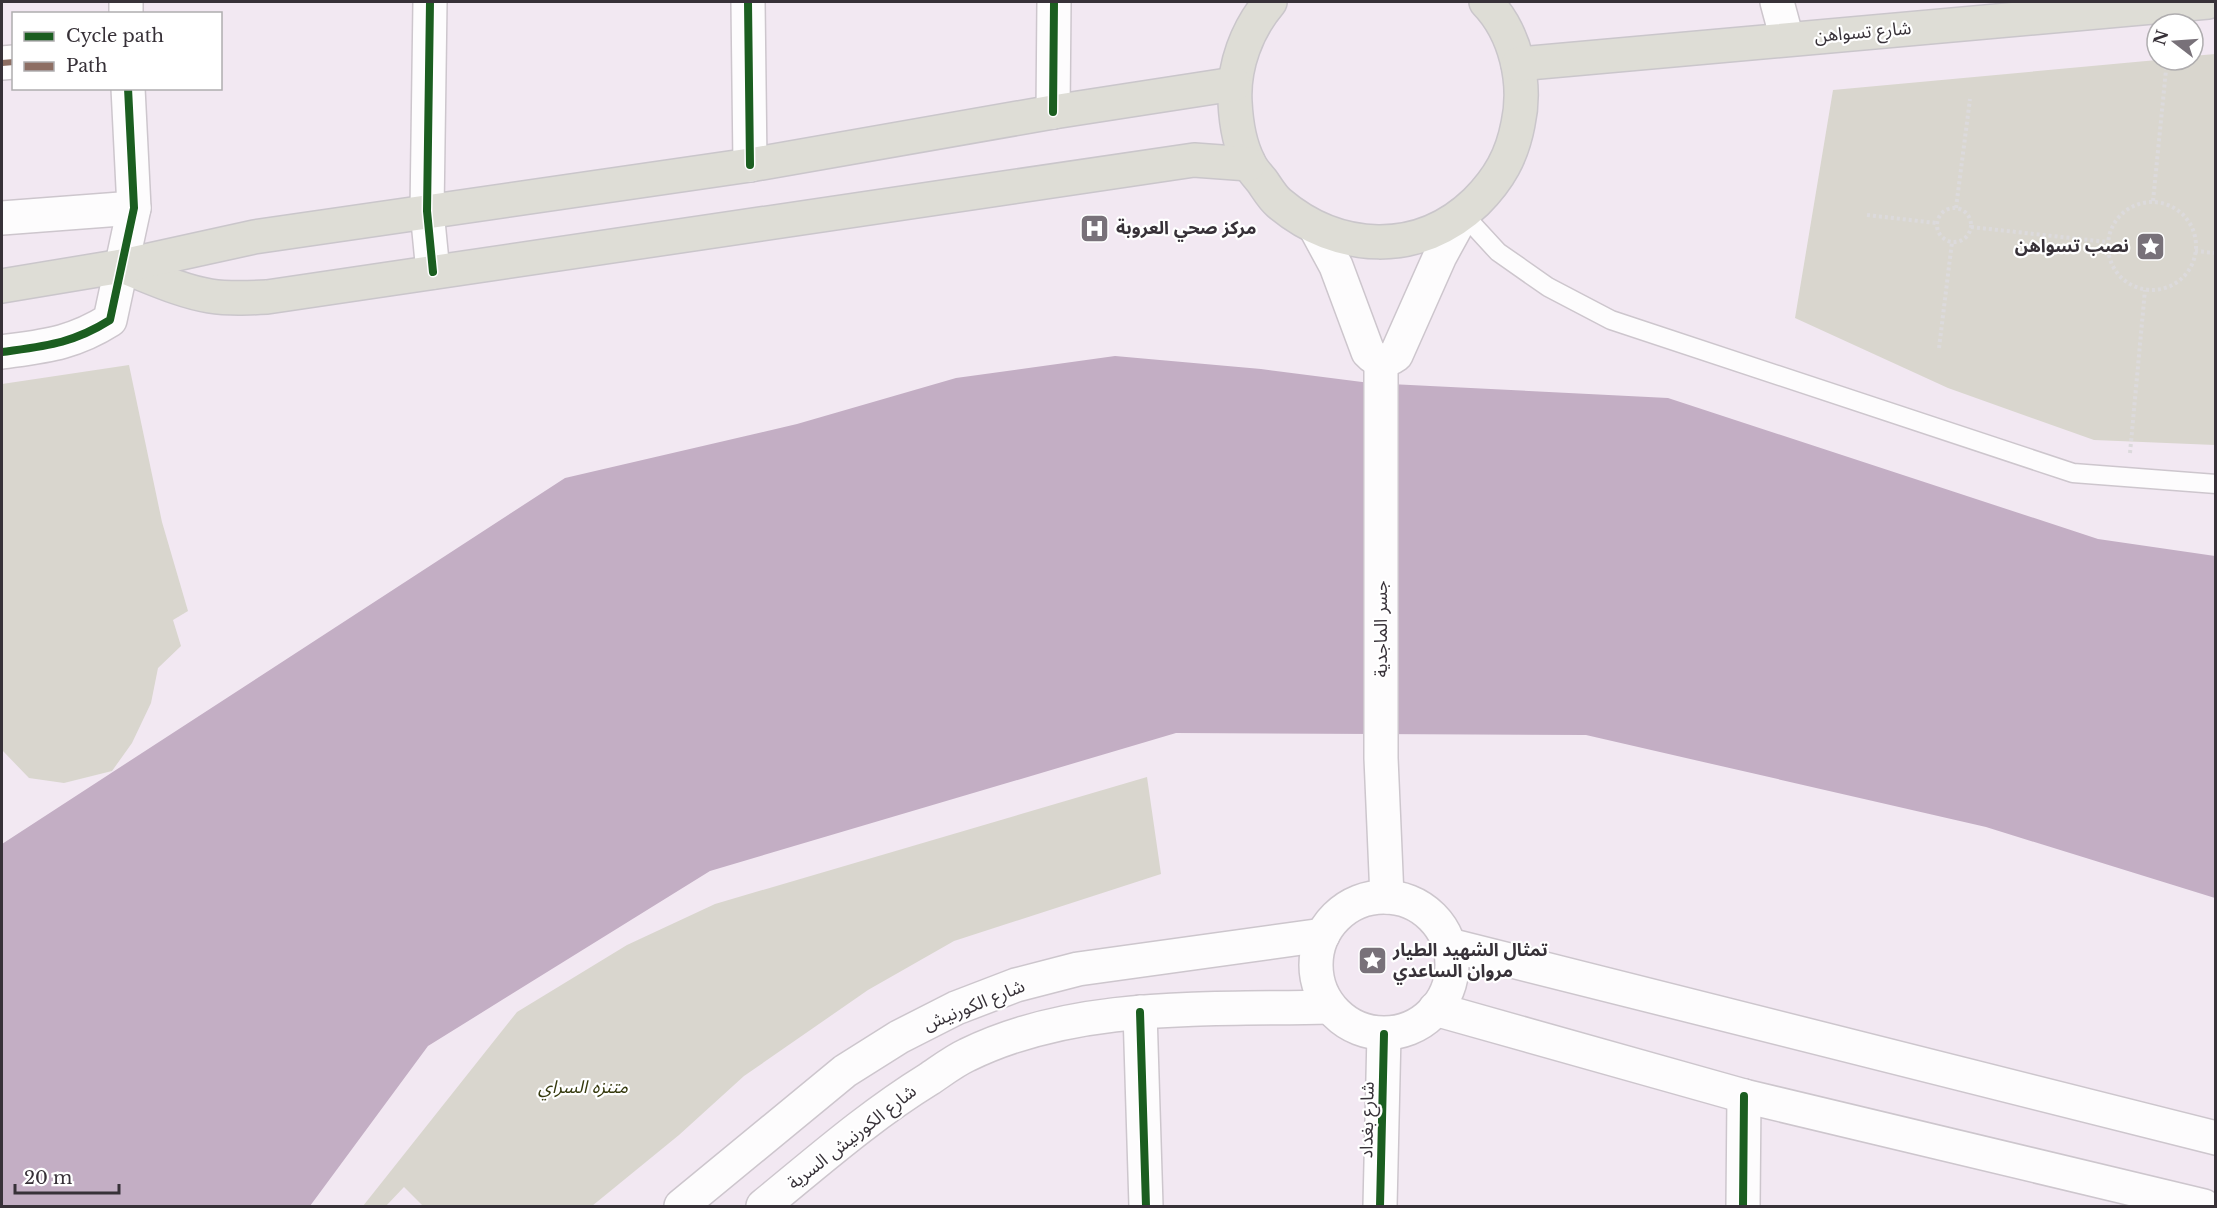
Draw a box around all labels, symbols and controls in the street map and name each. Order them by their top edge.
legend [12,12,222,90]
north arrow [2145,12,2205,72]
street label: شارع تسواهن [1814,17,1913,50]
text: Cycle path [66,25,164,47]
text: N [2149,27,2172,48]
text: Path [66,55,107,77]
hospital icon: مركز صحي العروبة [1079,212,1111,244]
place label: مركز صحي العروبة [1116,217,1256,242]
place icon: نصب تسواهن [2134,230,2166,262]
place label: نصب تسواهن [2015,235,2129,257]
street label: جسر الماجدية [1370,580,1392,678]
place label: تمثال الشهيد الطيار مروان الساعدي [1392,939,1548,985]
place icon: تمثال الشهيد الطيار مروان الساعدي [1356,944,1388,976]
street label: شارع الكورنيش [920,975,1029,1038]
park label: متنزه السراي [538,1076,628,1101]
street label: شارع الكورنيش السرية [783,1080,923,1197]
street label: شارع بغداد [1355,1081,1382,1159]
scale bar [15,1157,118,1195]
text: 20 m [24,1167,72,1189]

